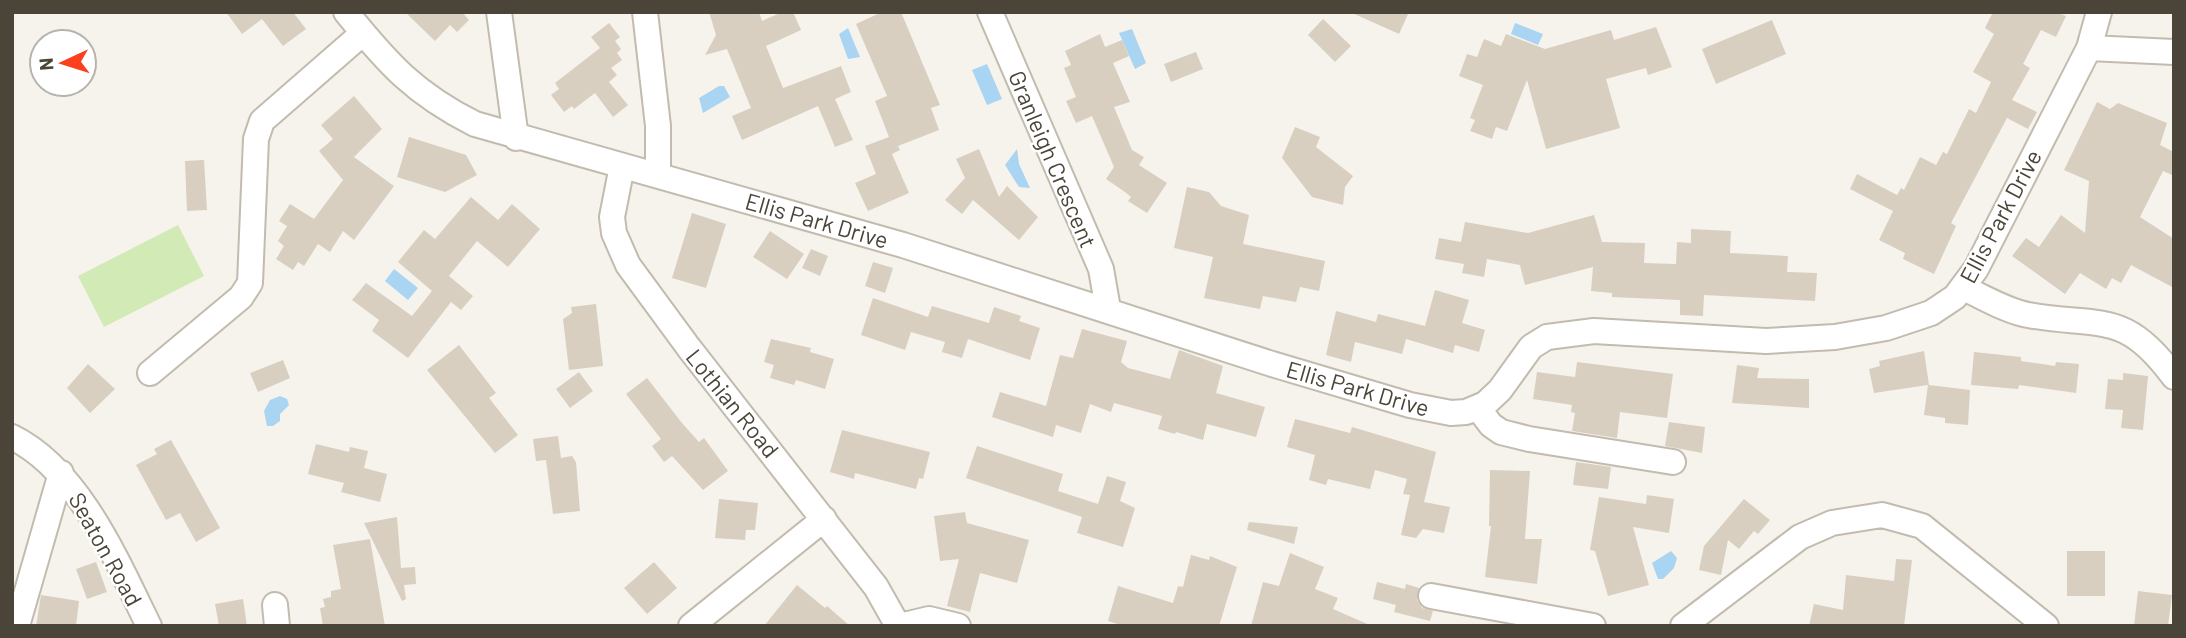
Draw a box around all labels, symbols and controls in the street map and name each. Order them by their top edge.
north arrow [28,28,98,98]
text: N [34,57,57,71]
street label: Granleigh Crescent [1003,66,1103,252]
street label: Ellis Park Drive [1953,145,2047,287]
street label: Ellis Park Drive [742,186,892,254]
street label: Lothian Road [681,343,785,463]
street label: Ellis Park Drive [1283,354,1433,422]
street label: Seaton Road [63,487,149,611]

